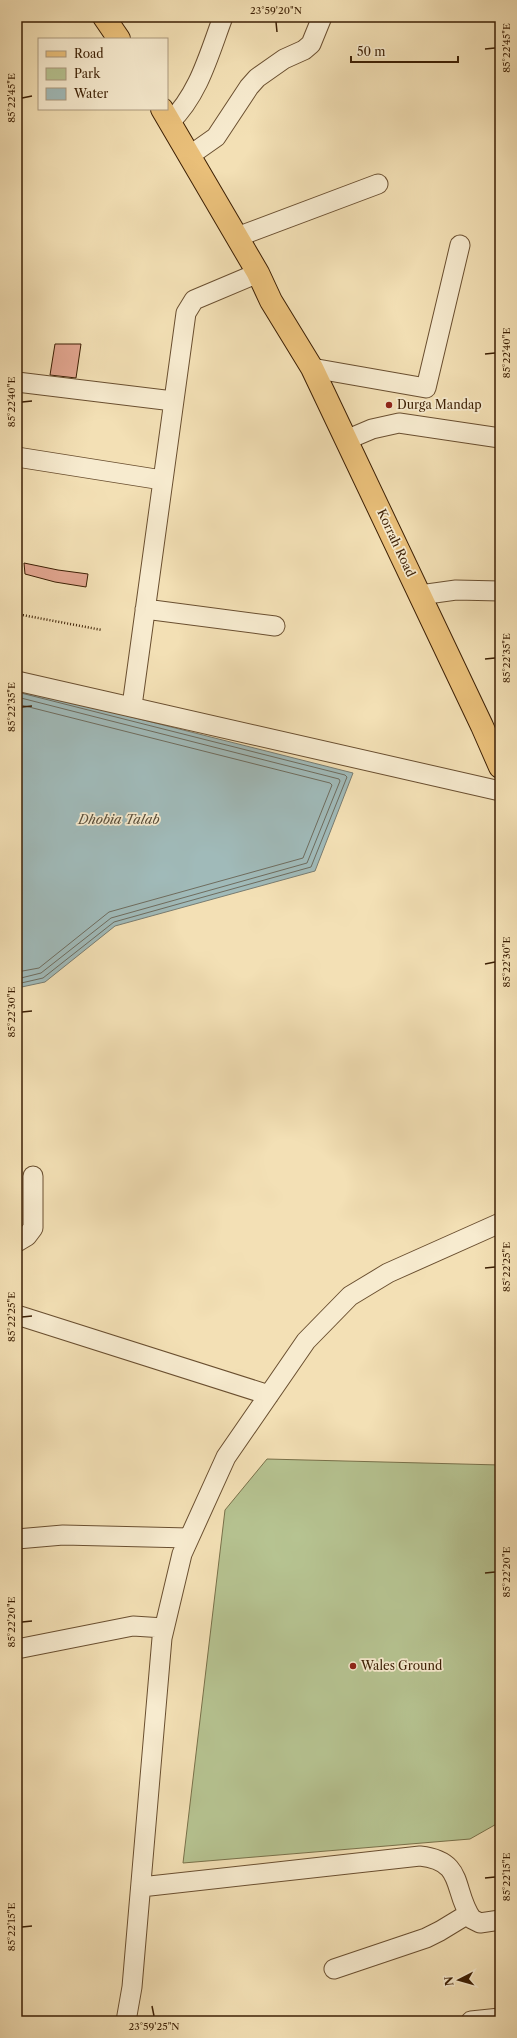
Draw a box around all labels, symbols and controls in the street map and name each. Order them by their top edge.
text: 23°59'20"N [250,4,302,17]
text: 85°22'45"E [500,23,513,73]
legend [38,38,168,110]
scale bar [351,38,458,64]
text: 50 m [357,44,386,59]
text: Road [74,46,104,61]
text: Park [74,66,101,81]
text: 85°22'45"E [5,73,18,123]
text: Water [73,86,108,101]
text: 85°22'40"E [500,328,513,378]
text: 85°22'40"E [5,377,18,427]
place label: Durga Mandap [397,397,482,412]
marker: Durga Mandap [384,400,394,410]
street label: Korrah Road [374,507,419,580]
text: 85°22'35"E [500,633,513,683]
text: 85°22'35"E [5,682,18,732]
water label: Dhobia Talab [77,811,160,827]
text: 85°22'30"E [500,937,513,987]
text: 85°22'30"E [5,987,18,1037]
text: 85°22'25"E [500,1242,513,1292]
text: 85°22'25"E [5,1292,18,1342]
text: 85°22'20"E [500,1546,513,1598]
text: 85°22'20"E [5,1596,18,1648]
place label: Wales Ground [360,1658,443,1673]
marker: Wales Ground [348,1661,358,1671]
text: 85°22'15"E [500,1853,513,1901]
text: 85°22'15"E [5,1903,18,1951]
north arrow [439,1960,479,2000]
text: N [442,1975,457,1987]
text: 23°59'25"N [128,2020,180,2033]

